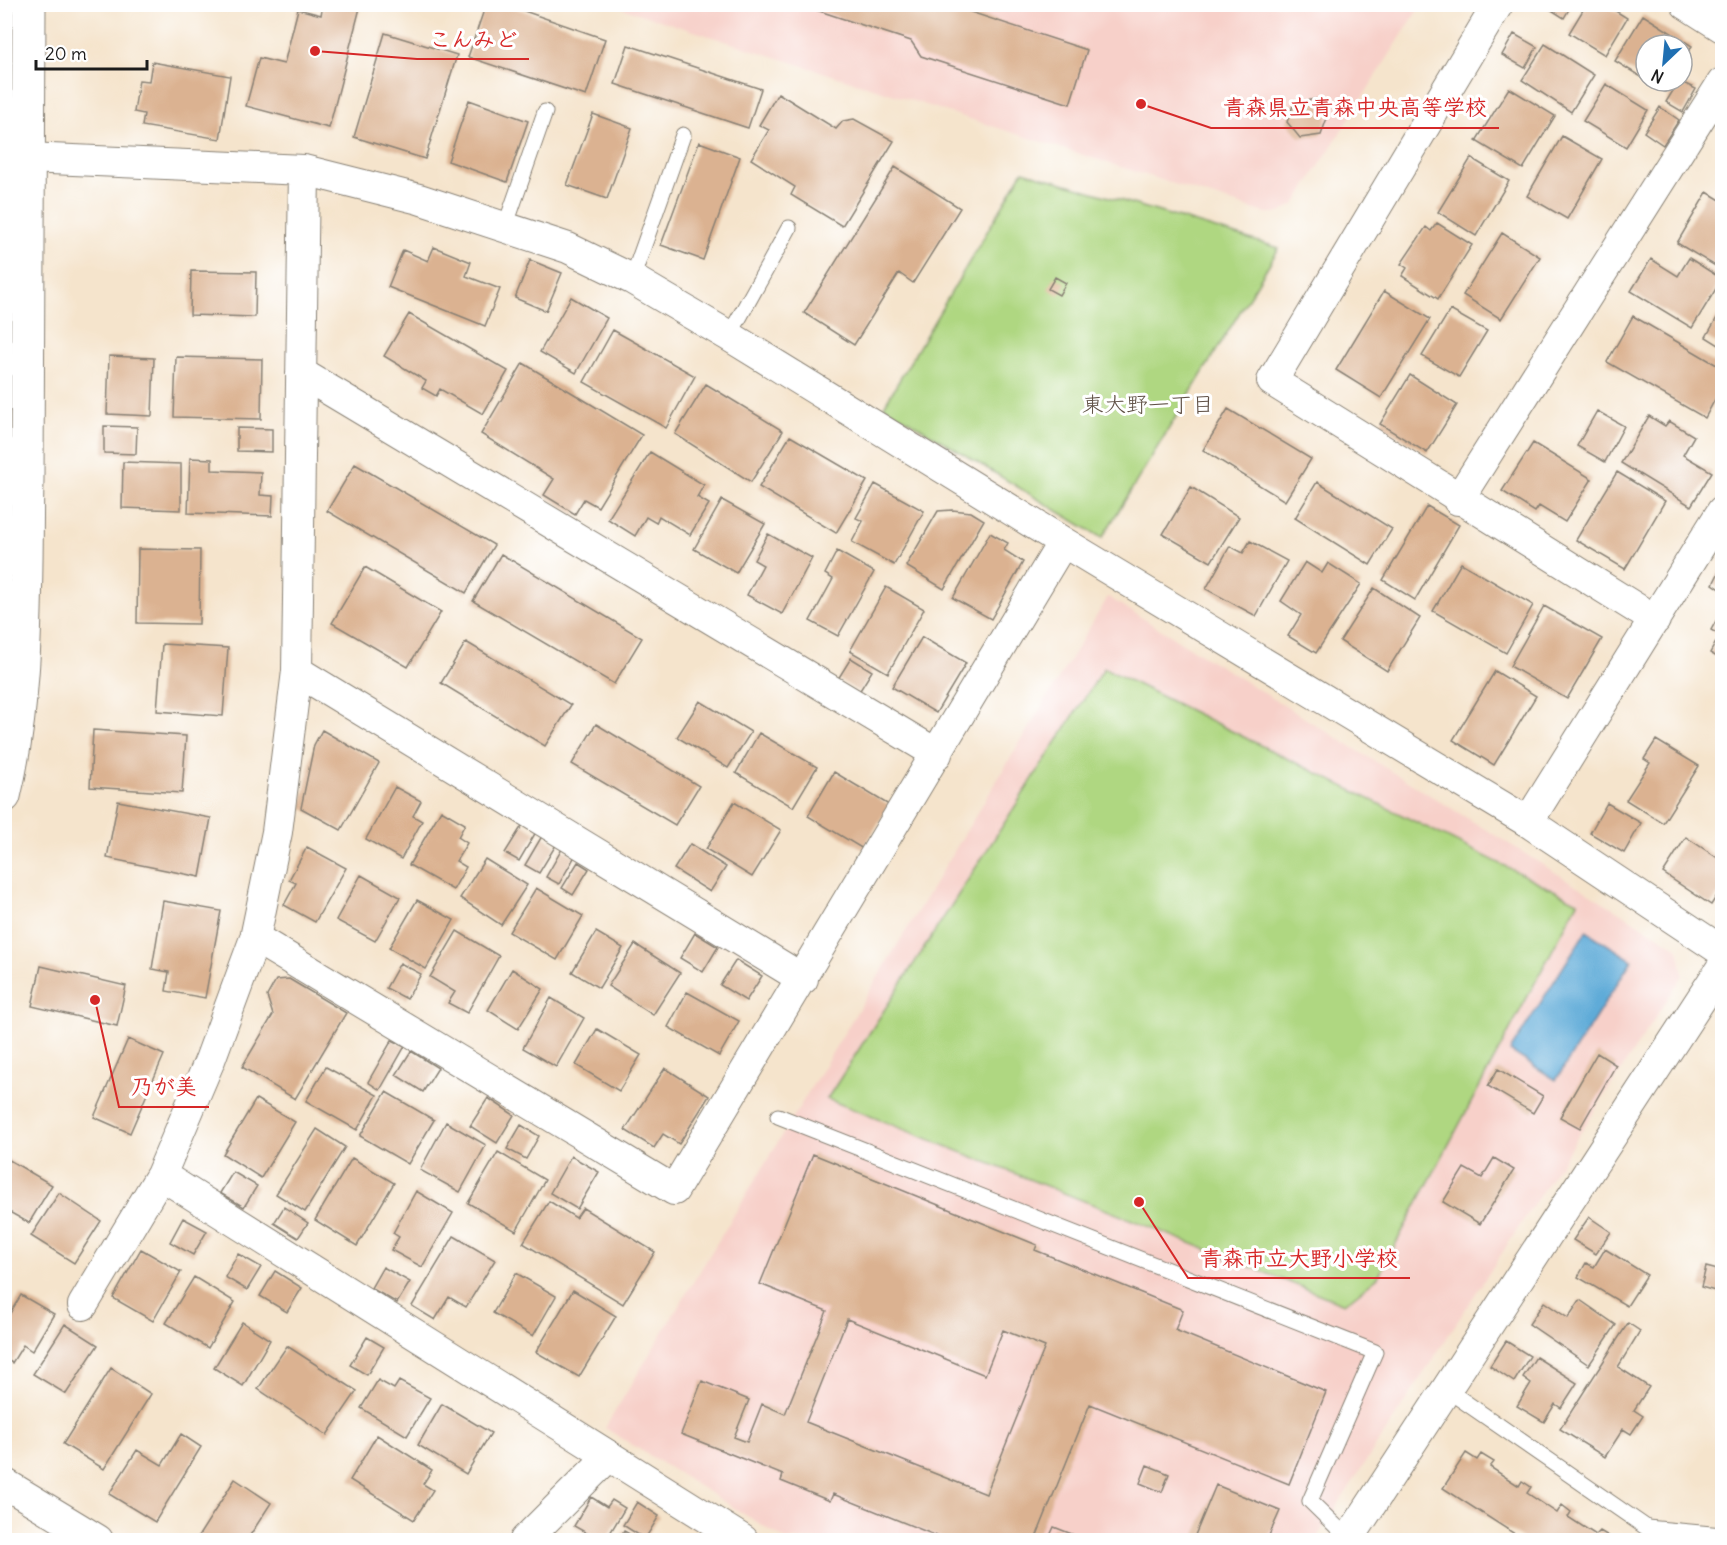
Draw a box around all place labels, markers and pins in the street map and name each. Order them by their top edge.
callout: こんみど [417,19,529,59]
callout: 青森県立青森中央高等学校 [1211,88,1499,128]
callout: 乃が美 [119,1067,209,1107]
callout: 青森市立大野小学校 [1188,1238,1410,1278]

